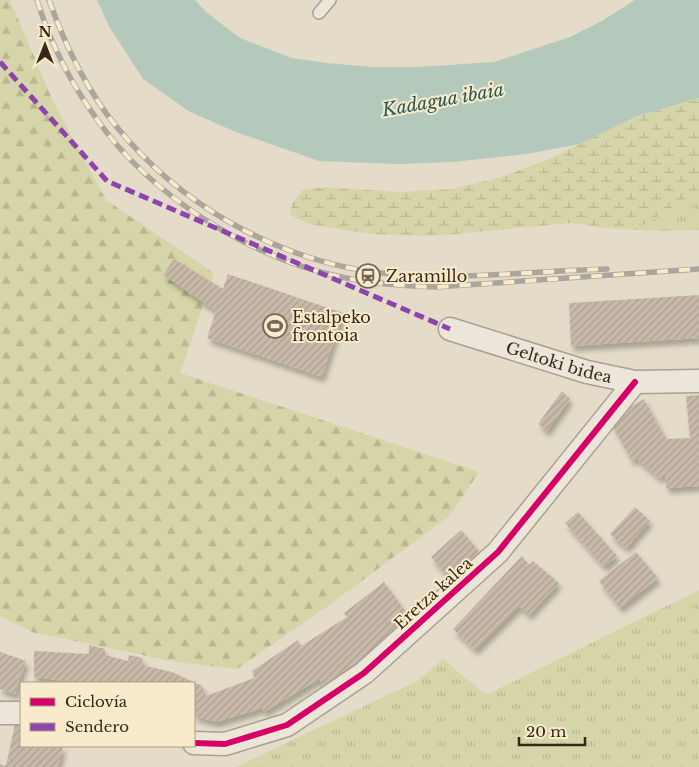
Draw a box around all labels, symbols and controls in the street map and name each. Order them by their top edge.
north arrow [20,20,70,70]
text: N [38,23,52,41]
water label: Kadagua ibaia [379,78,506,122]
station icon: Zaramillo [355,263,381,289]
place label: Zaramillo [386,266,467,286]
place label: Estalpeko frontoia [292,307,371,345]
sports icon: Estalpeko frontoia [262,313,288,339]
street label: Geltoki bidea [504,337,614,387]
street label: Eretza kalea [390,553,476,633]
legend [20,682,195,747]
text: Ciclovía [65,692,128,711]
scale bar [519,714,585,746]
text: Sendero [65,717,129,736]
text: 20 m [526,722,566,741]

